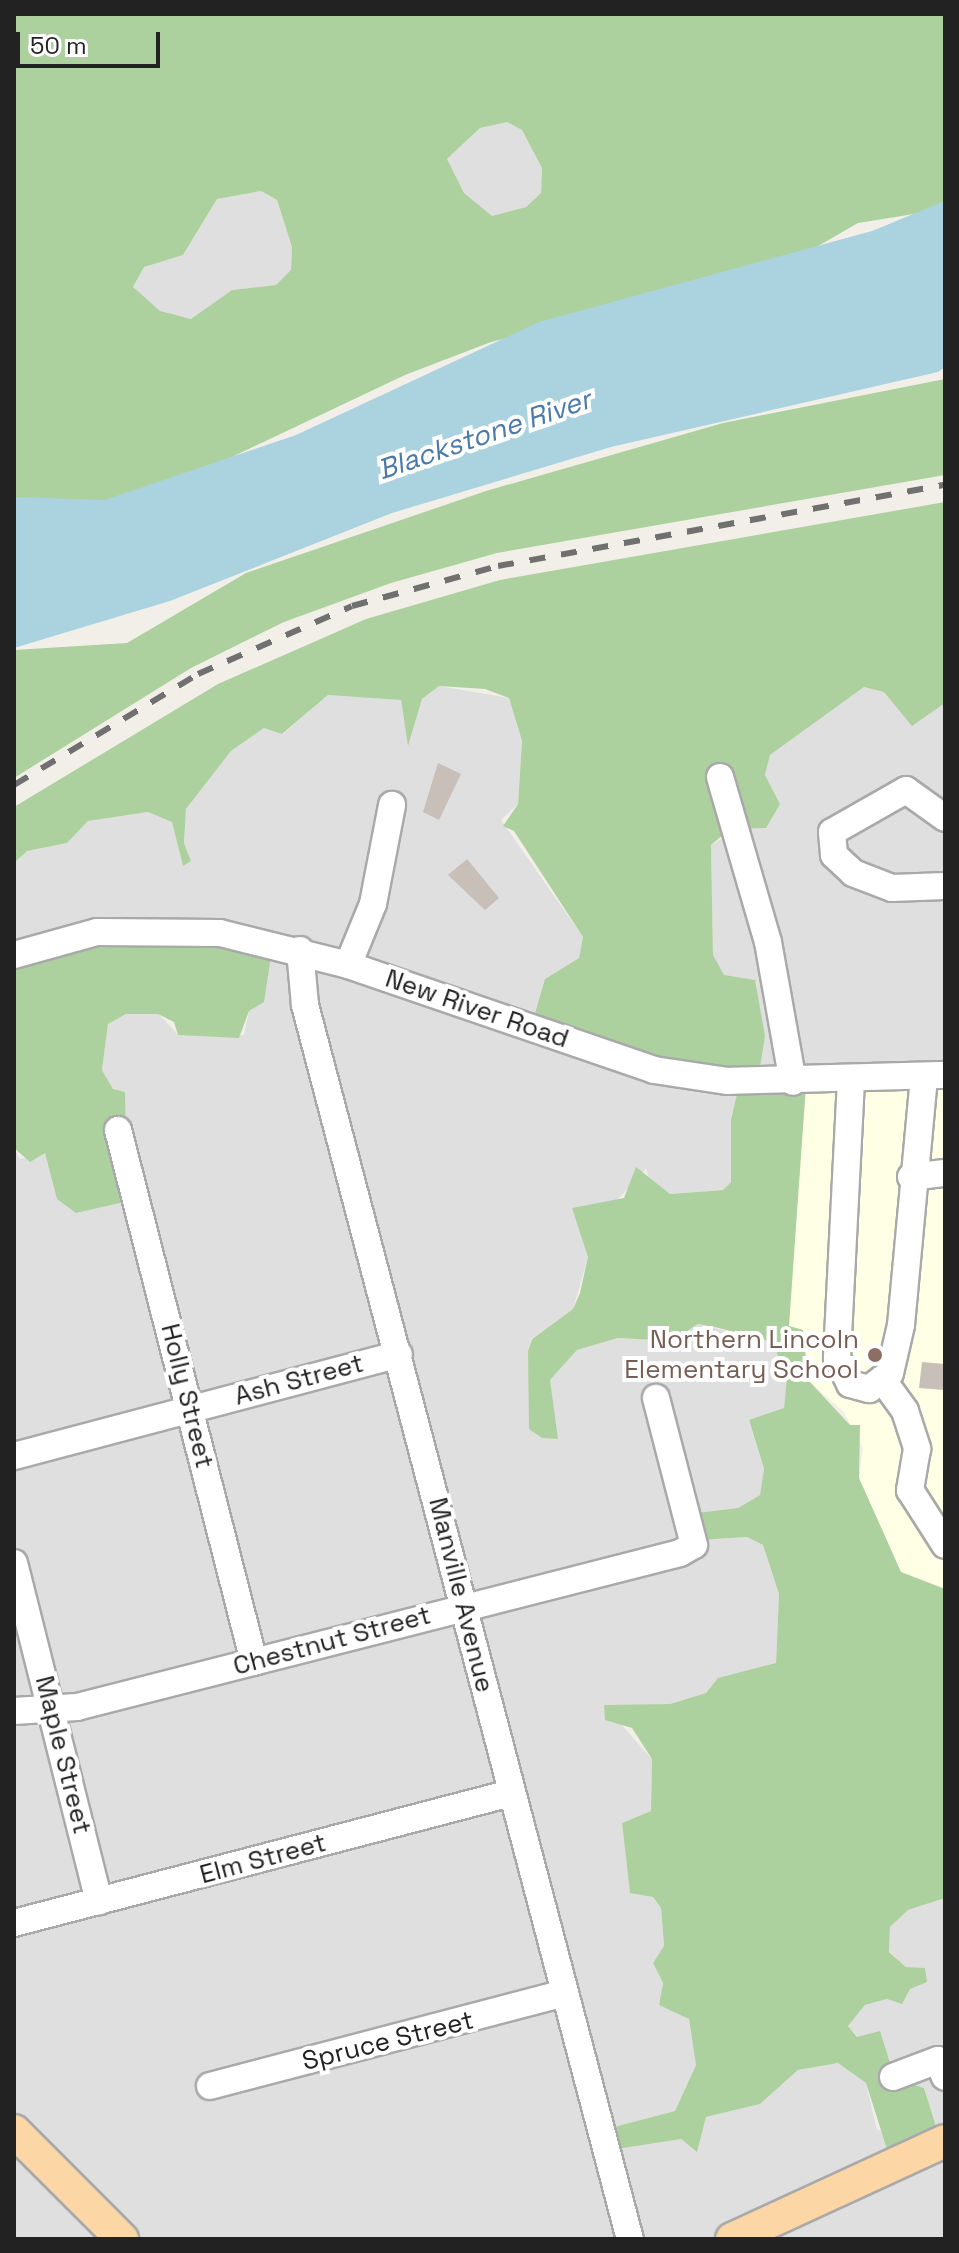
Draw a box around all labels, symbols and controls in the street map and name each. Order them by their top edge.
scale bar [20,16,164,66]
text: 50 m [30,30,87,61]
water label: Blackstone River [373,382,595,486]
street label: New River Road [381,963,573,1055]
street label: Holly Street [154,1320,220,1472]
place label: Northern Lincoln Elementary School [624,1324,859,1386]
marker: Northern Lincoln Elementary School [866,1346,884,1364]
street label: Ash Street [231,1348,367,1412]
street label: Manville Avenue [422,1494,500,1696]
street label: Chestnut Street [230,1600,434,1682]
street label: Maple Street [28,1673,98,1837]
street label: Elm Street [196,1827,330,1891]
street label: Spruce Street [299,2005,477,2077]

